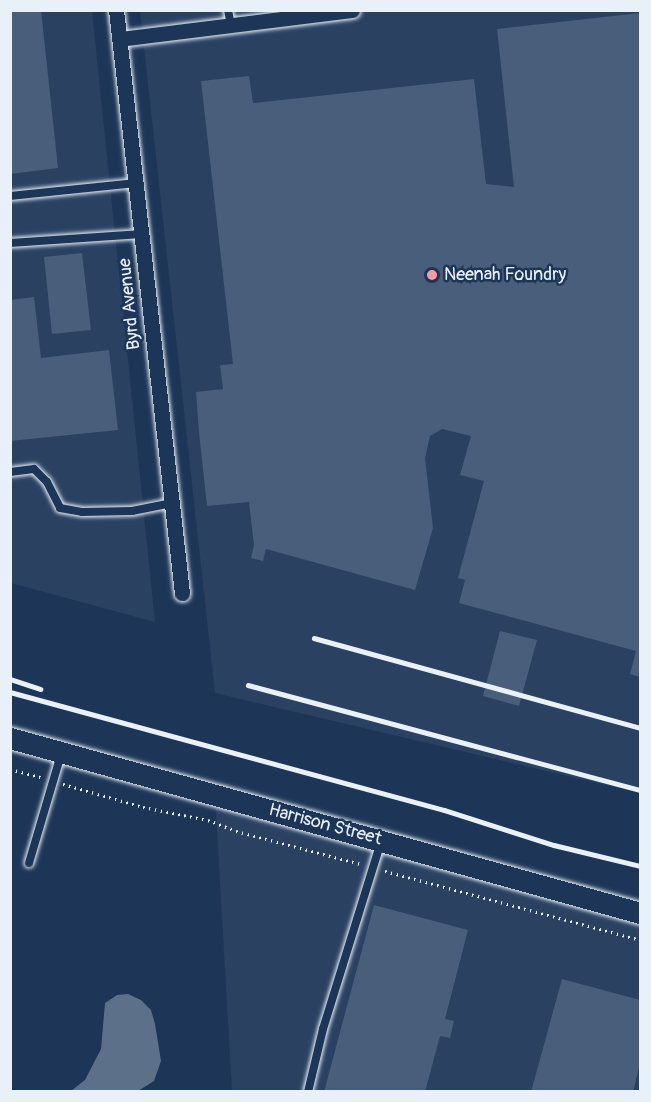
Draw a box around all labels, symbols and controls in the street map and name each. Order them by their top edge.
street label: Byrd Avenue [114,257,146,351]
place label: Neenah Foundry [444,264,566,286]
marker: Neenah Foundry [425,268,439,282]
street label: Harrison Street [266,800,384,850]

